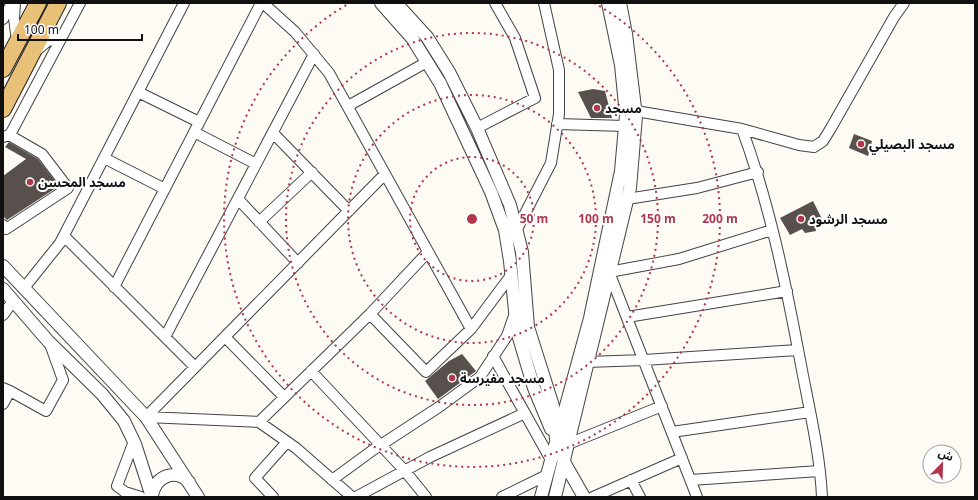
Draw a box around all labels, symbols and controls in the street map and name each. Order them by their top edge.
scale bar [18,16,142,42]
text: 100 m [24,18,59,43]
place label: مسجد [605,95,642,123]
marker: مسجد [592,103,602,113]
place label: مسجد البصيلي [869,131,955,159]
marker: مسجد البصيلي [856,139,866,149]
place label: مسجد المحسن [38,169,126,197]
marker: مسجد المحسن [25,177,35,187]
place label: مسجد الرشود [809,206,888,234]
text: 50 m [520,207,548,232]
text: 100 m [578,207,614,232]
text: 150 m [640,207,676,232]
text: 200 m [702,207,738,232]
centre of rings [465,212,479,226]
marker: مسجد الرشود [796,214,806,224]
place label: مسجد مفيرسة [460,365,545,393]
marker: مسجد مفيرسة [447,373,457,383]
text: ش [934,442,957,469]
north arrow [922,444,962,484]

